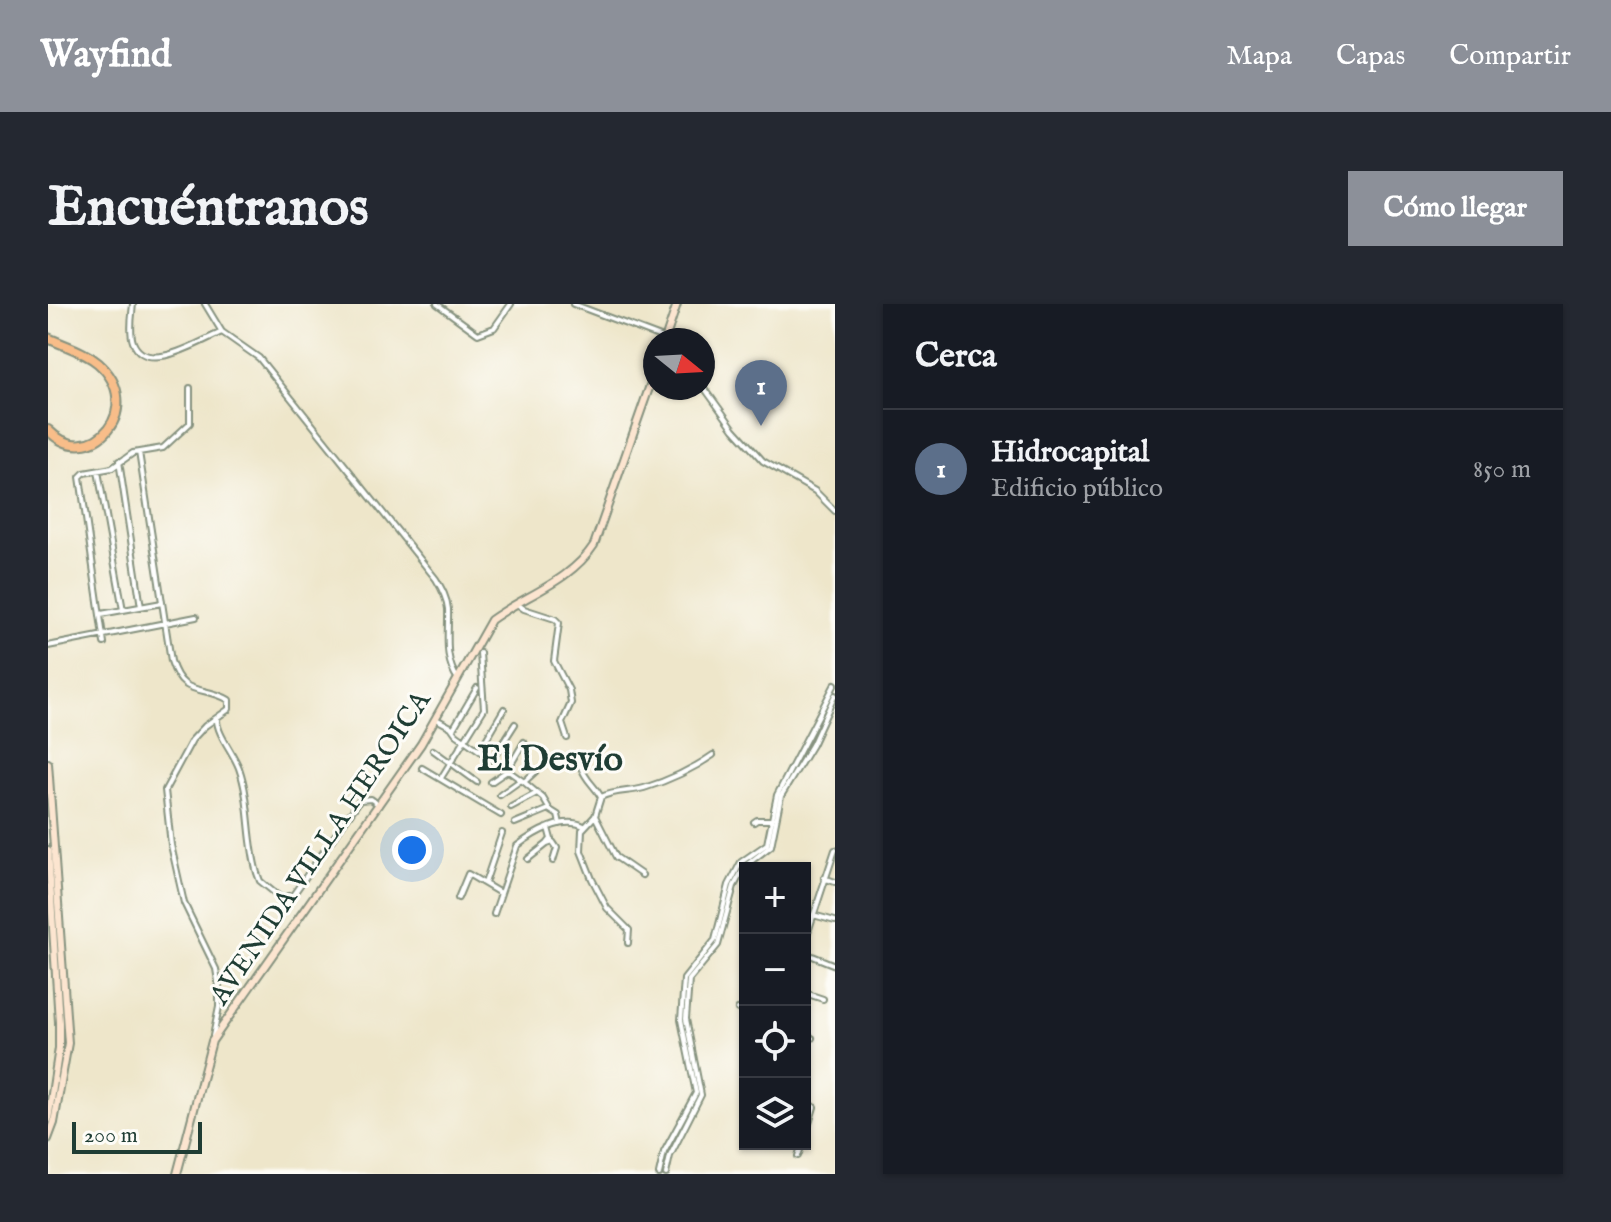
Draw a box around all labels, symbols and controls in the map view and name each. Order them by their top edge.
text: Wayfind [40,32,171,80]
text: Mapa [1226,39,1292,74]
text: Capas [1336,39,1405,74]
text: Compartir [1449,39,1571,74]
button: Cómo llegar [1348,171,1563,246]
text: Encuéntranos [48,173,369,244]
north arrow [643,328,715,400]
text: Cerca [915,335,997,378]
pin: 1 [735,360,787,426]
text: Hidrocapital [991,434,1149,472]
text: 1 [936,453,946,486]
text: 850 m [1473,453,1531,486]
text: Edificio público [991,472,1163,505]
street label: AVENIDA VILLA HEROICA [202,684,440,1013]
district label: El Desvío [477,737,623,783]
your location [392,830,432,870]
map controls [739,862,811,1150]
button: + [739,862,811,934]
button: − [739,934,811,1006]
button: locate [739,1006,811,1078]
button: layers [739,1078,811,1150]
scale bar [72,1118,202,1154]
text: 200 m [84,1122,138,1150]

